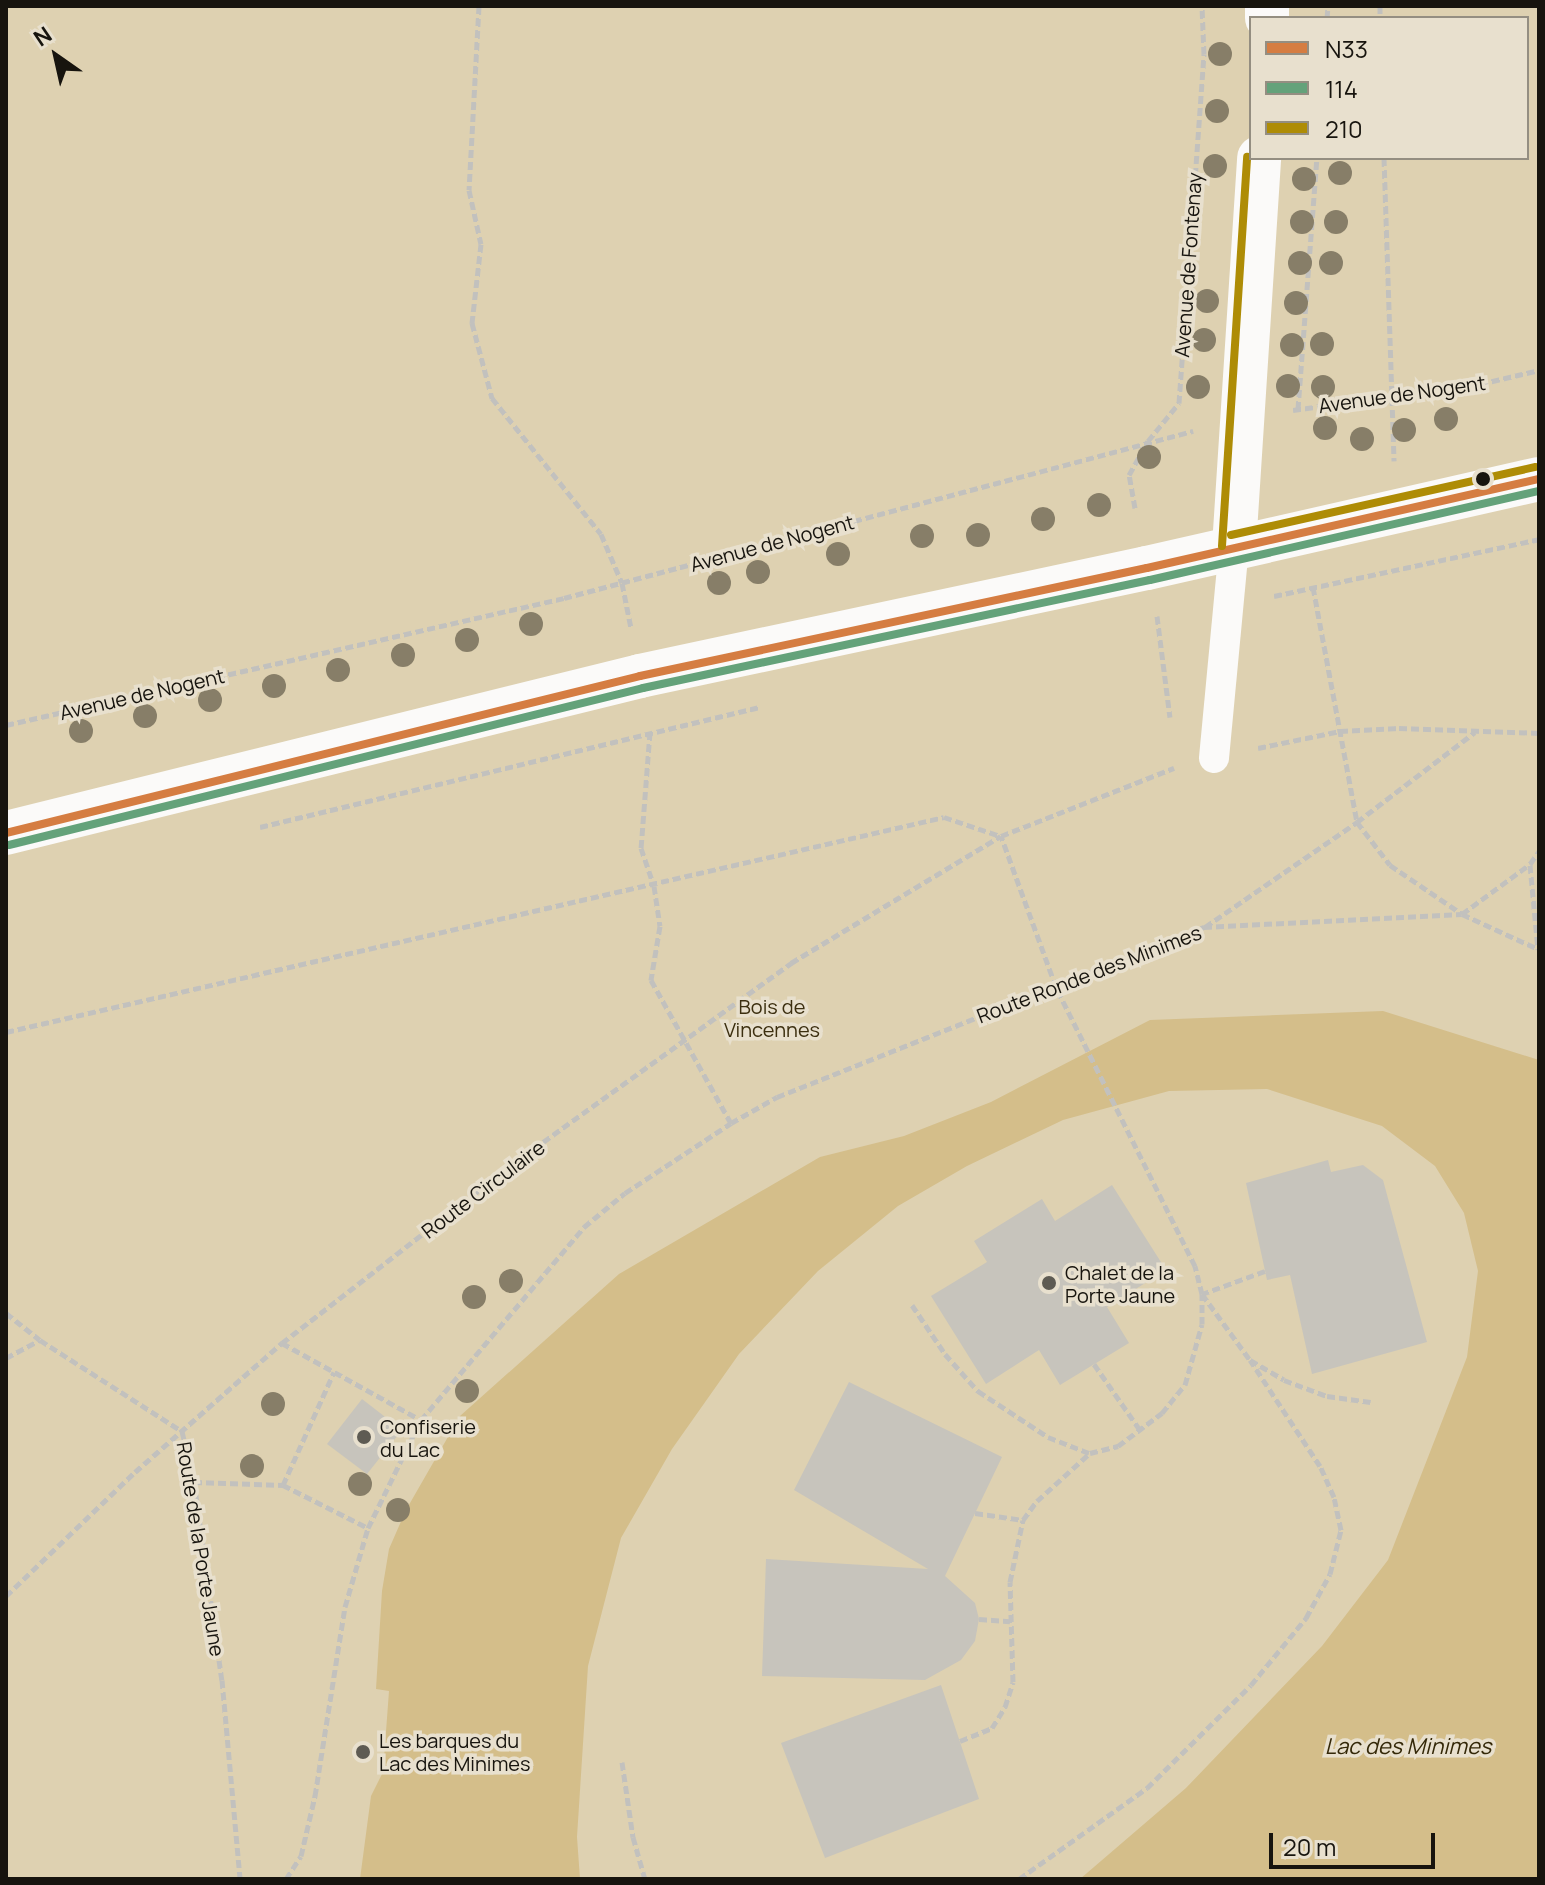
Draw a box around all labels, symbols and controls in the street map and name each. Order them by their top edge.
north arrow [16,16,96,96]
legend [1249,16,1529,160]
text: N [28,19,58,53]
text: N33 [1325,32,1368,65]
text: 114 [1325,72,1358,105]
text: 210 [1325,112,1363,145]
street label: Avenue de Fontenay [1170,172,1206,358]
street label: Avenue de Nogent [1317,370,1487,418]
unlabelled marker [1475,471,1491,487]
street label: Avenue de Nogent [687,510,857,576]
street label: Avenue de Nogent [57,663,227,725]
street label: Route Ronde des Minimes [973,920,1205,1028]
park label: Bois de Vincennes [724,995,820,1042]
street label: Route Circulaire [417,1135,549,1243]
place label: Chalet de la Porte Jaune [1065,1260,1175,1307]
marker: Chalet de la Porte Jaune [1040,1274,1058,1292]
place label: Confiserie du Lac [380,1414,476,1461]
marker: Confiserie du Lac [355,1428,373,1446]
street label: Route de la Porte Jaune [172,1440,230,1658]
place label: Les barques du Lac des Minimes [379,1728,531,1775]
water label: Lac des Minimes [1325,1734,1491,1760]
marker: Les barques du Lac des Minimes [354,1743,372,1761]
scale bar [1273,1817,1439,1867]
text: 20 m [1283,1830,1336,1863]

